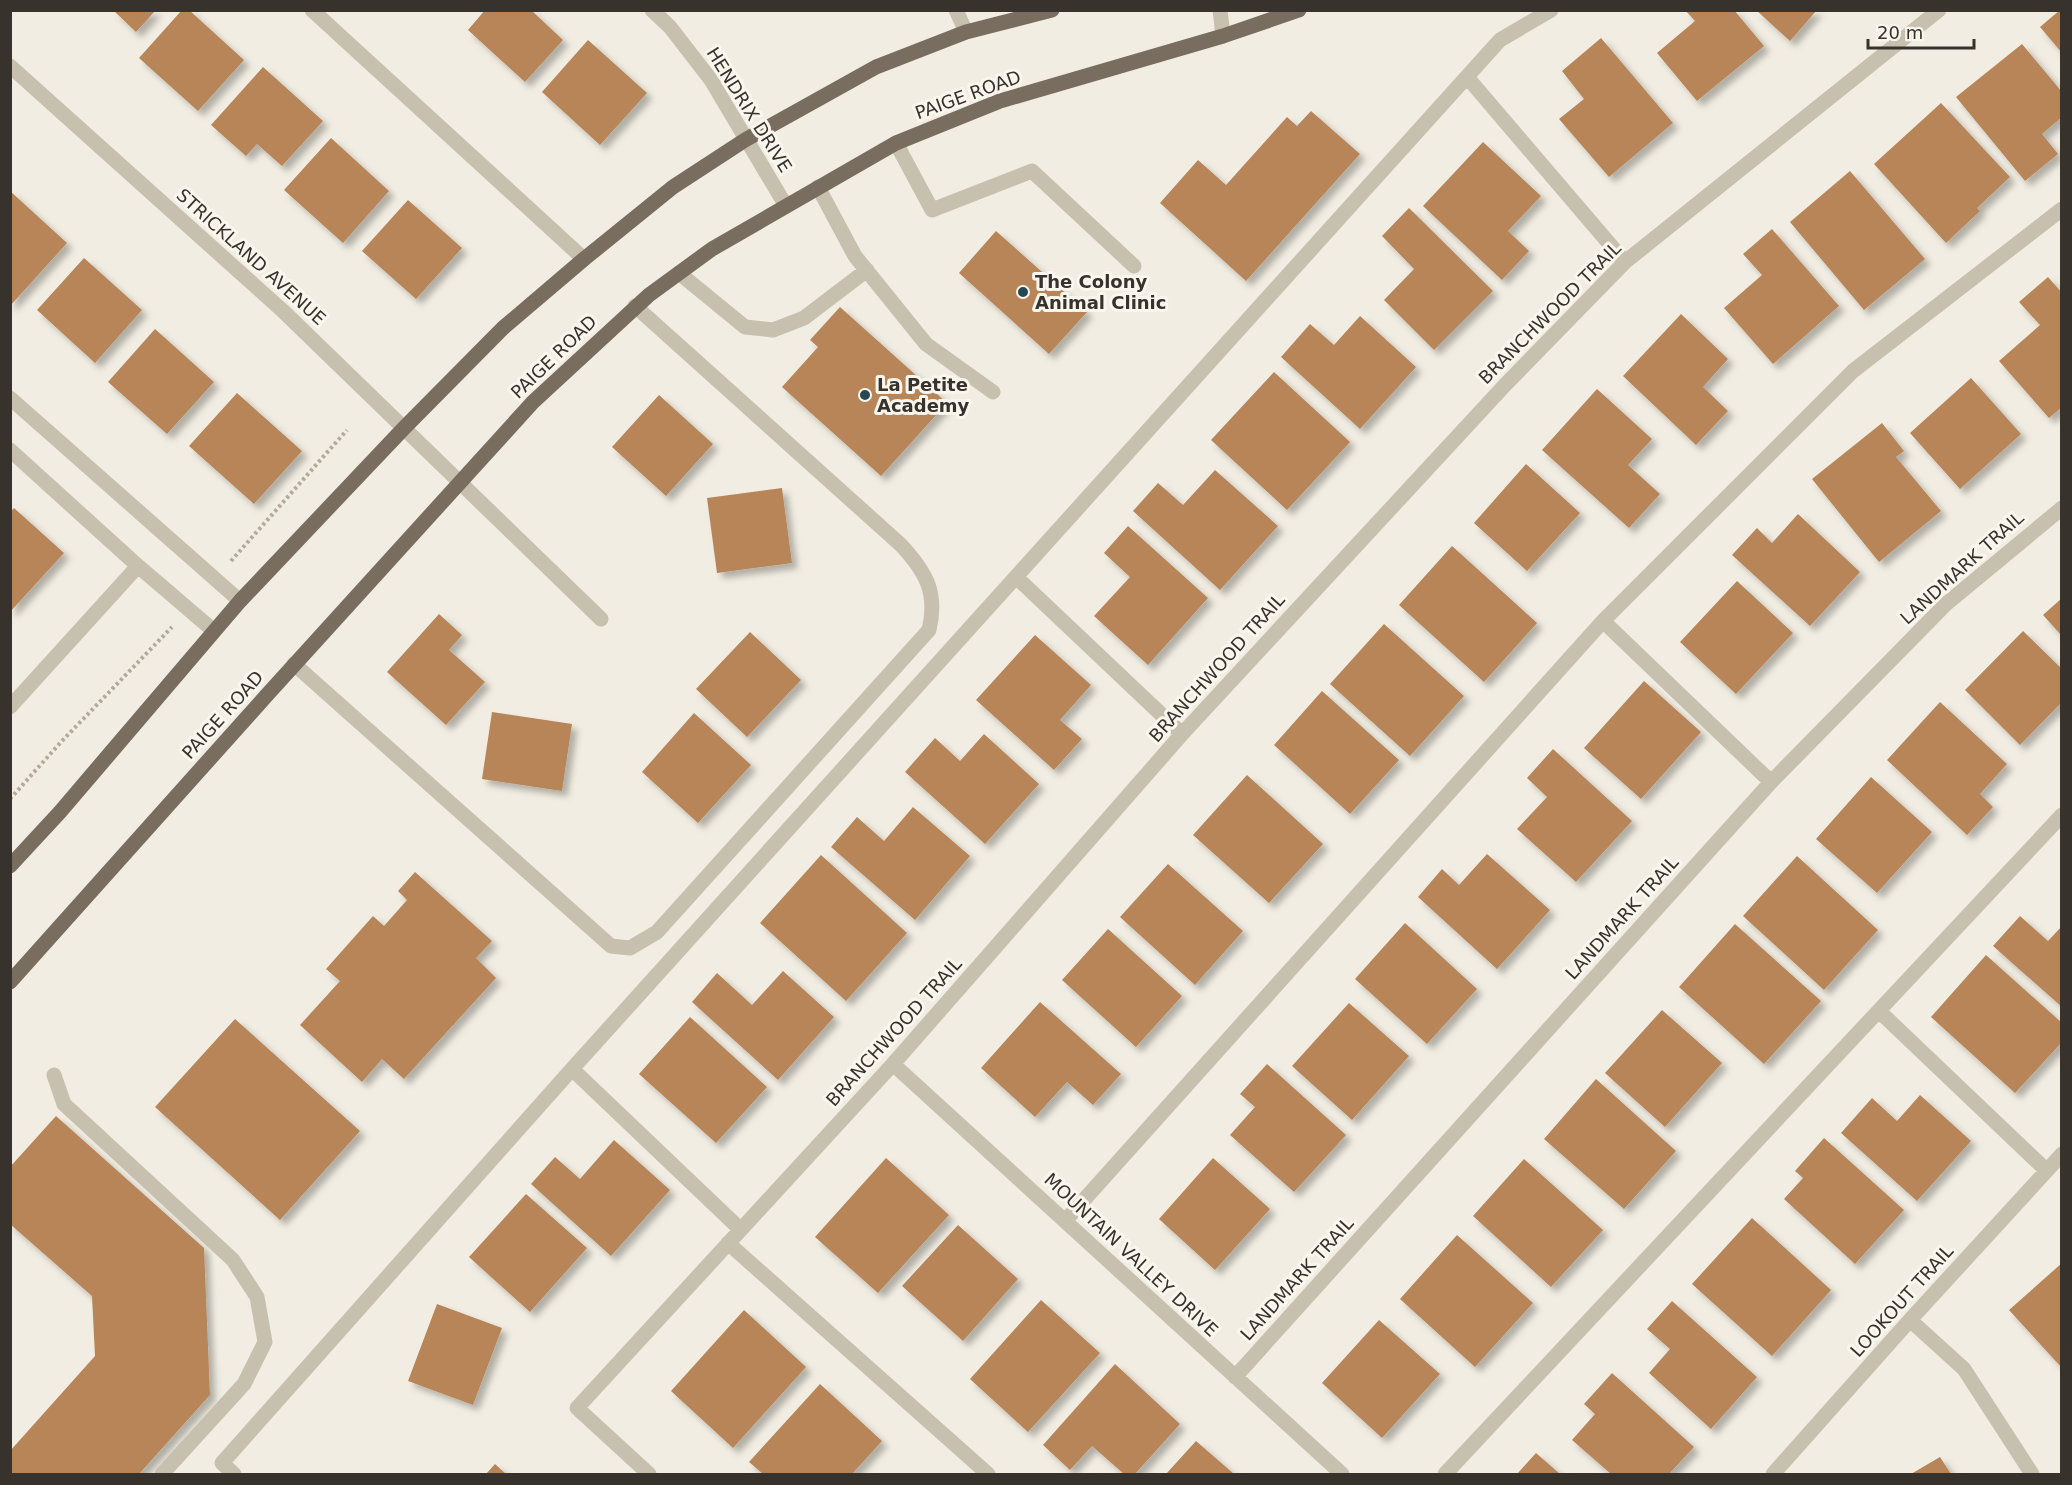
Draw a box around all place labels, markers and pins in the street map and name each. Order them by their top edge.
place label: The Colony Animal Clinic [1035,271,1166,313]
marker: The Colony Animal Clinic [1016,285,1030,299]
place label: La Petite Academy [877,374,970,416]
marker: La Petite Academy [858,388,872,402]

